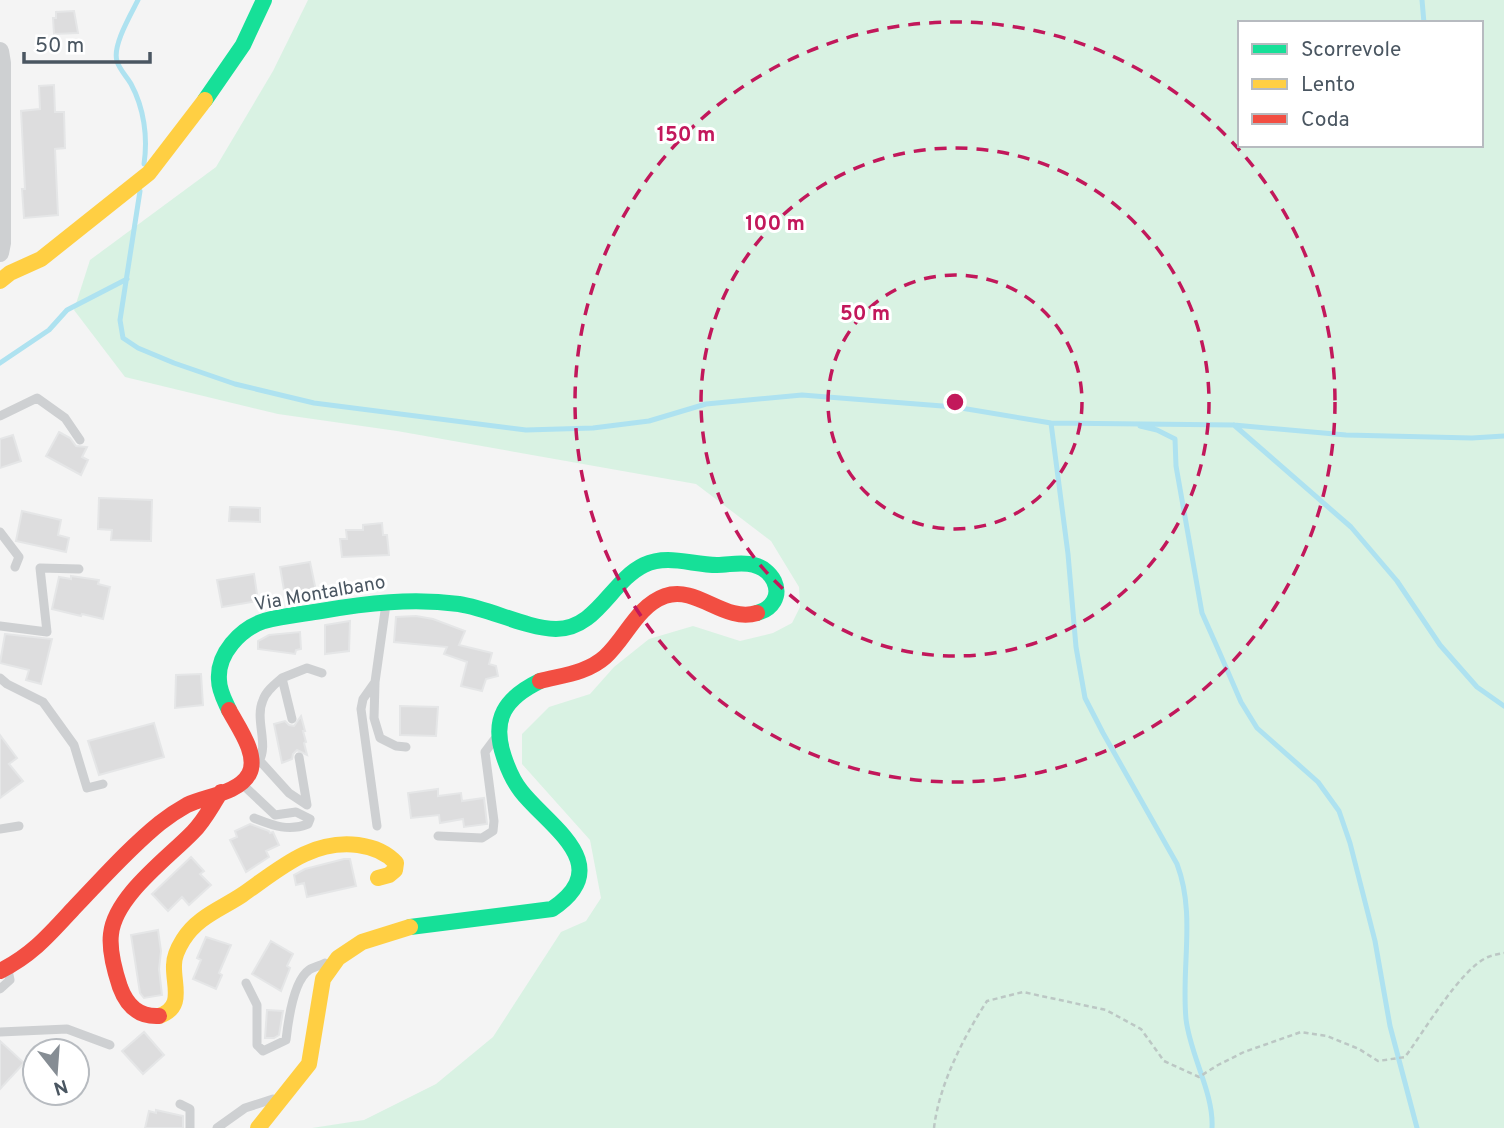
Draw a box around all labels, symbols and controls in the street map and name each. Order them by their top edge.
scale bar [24,21,150,65]
legend [1238,21,1483,147]
text: 50 m [35,33,84,60]
text: Scorrevole [1301,37,1401,64]
text: Lento [1301,72,1355,99]
text: Coda [1301,107,1350,134]
text: 150 m [657,122,715,149]
text: 100 m [745,211,805,238]
text: 50 m [840,301,890,328]
centre of rings [943,390,967,414]
street label: Via Montalbano [253,571,387,617]
north arrow [21,1037,91,1107]
text: N [50,1073,70,1100]

